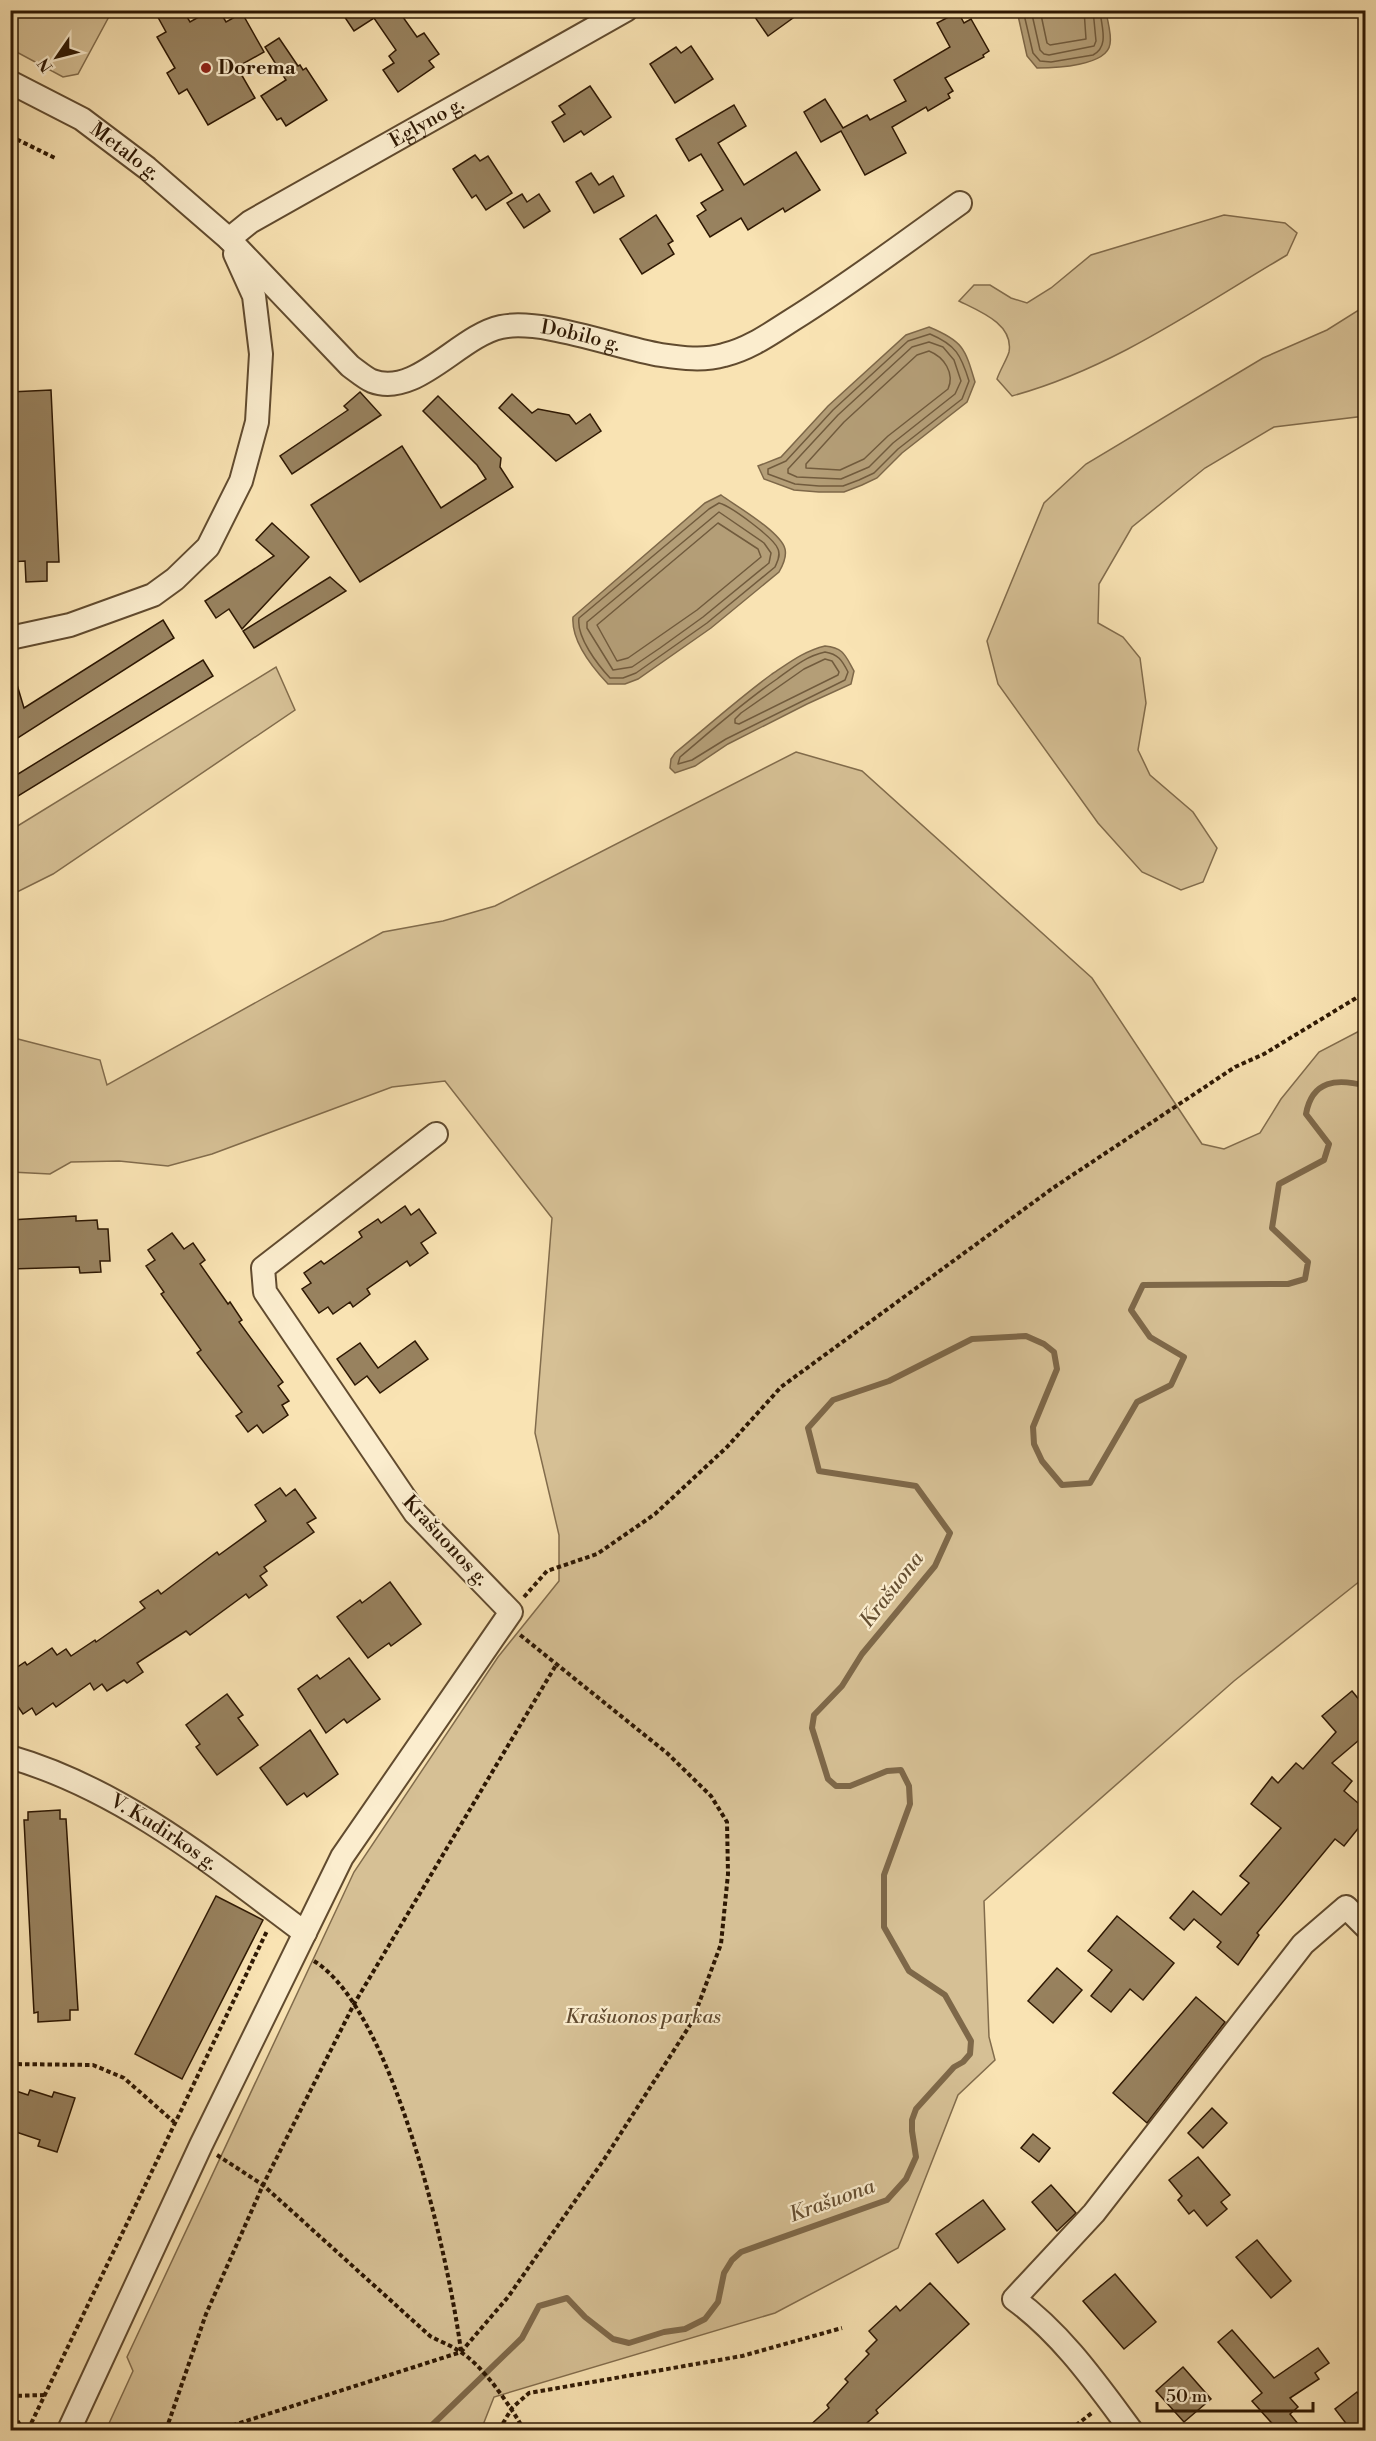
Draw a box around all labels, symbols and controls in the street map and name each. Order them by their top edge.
north arrow [27,27,87,87]
text: N [34,54,57,76]
place label: Dorema [218,56,296,81]
marker: Dorema [199,61,213,75]
street label: Eglyno g. [385,91,469,153]
street label: Metalo g. [85,117,165,186]
street label: Dobilo g. [539,315,623,358]
street label: Krašuonos g. [397,1490,493,1592]
water label: Krašuona [854,1546,930,1633]
street label: V. Kudirkos g. [105,1788,222,1876]
park label: Krašuonos parkas [565,2005,721,2030]
water label: Krašuona [786,2173,879,2229]
scale bar [1157,2375,1313,2413]
text: 50 m [1166,2385,1208,2408]

